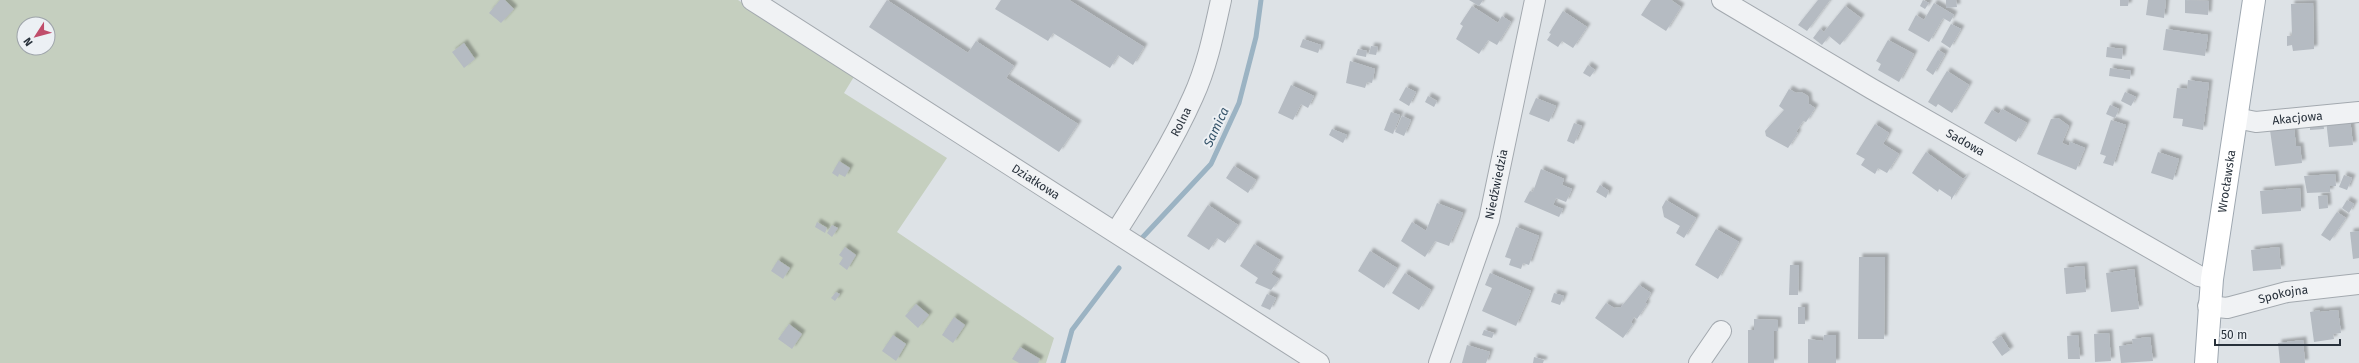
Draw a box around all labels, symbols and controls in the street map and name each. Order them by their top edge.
north arrow [16,16,56,56]
text: N [21,35,36,48]
street label: Rolna [1168,105,1194,139]
water label: Samica [1200,105,1232,150]
street label: Akacjowa [2272,109,2323,127]
street label: Sadowa [1944,126,1987,159]
street label: Niedźwiedzia [1482,148,1511,221]
street label: Wrocławska [2215,149,2238,214]
street label: Działkowa [1009,161,1063,202]
street label: Spokojna [2257,283,2309,306]
scale bar [2215,321,2340,347]
text: 50 m [2221,328,2247,342]

